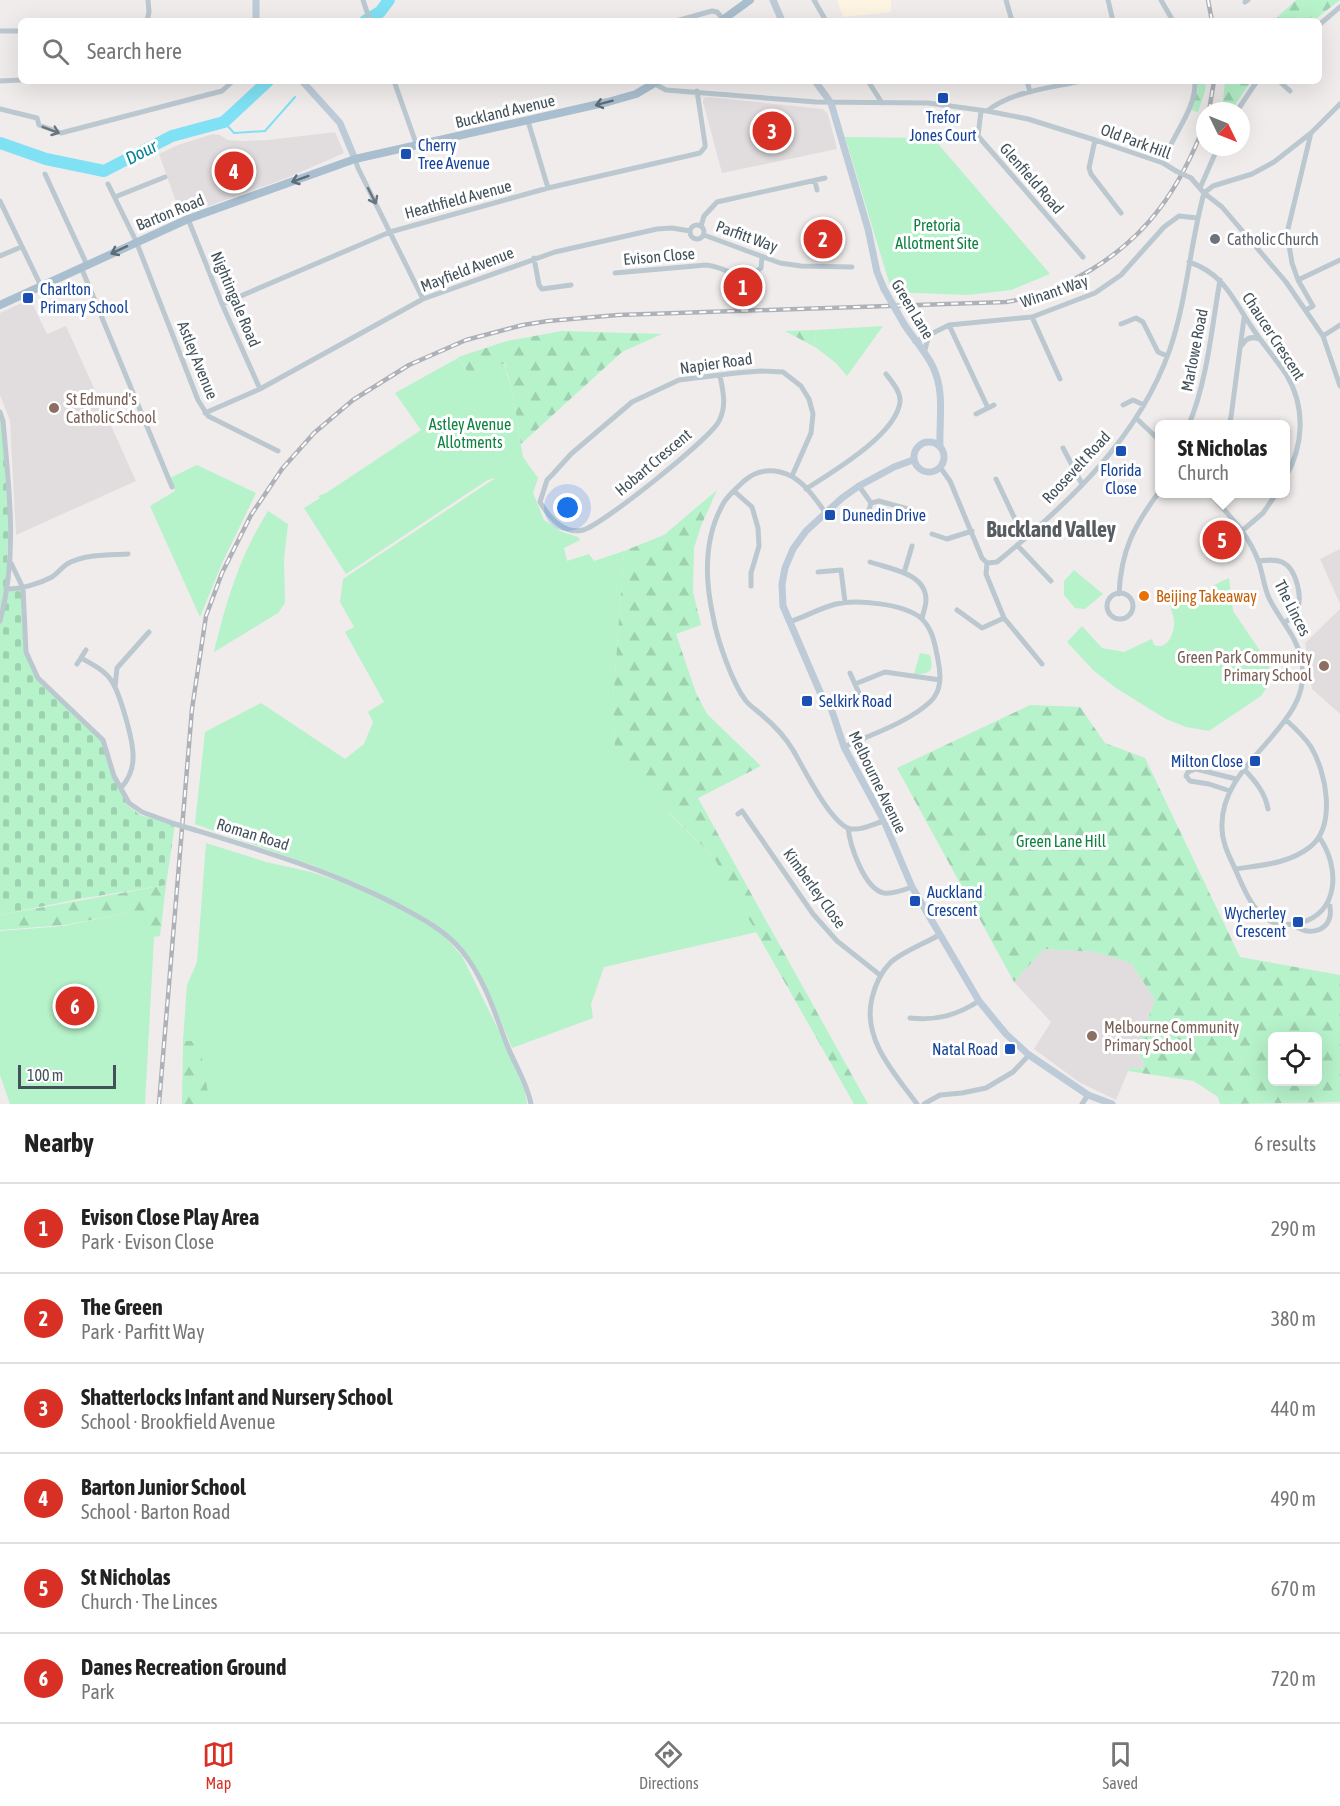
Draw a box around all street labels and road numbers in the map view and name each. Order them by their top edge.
street label: Buckland Avenue [453,91,557,131]
street label: Old Park Hill [1098,120,1174,162]
street label: Glenfield Road [997,139,1067,217]
street label: Heathfield Avenue [403,176,513,222]
street label: Barton Road [133,190,207,234]
street label: Parfitt Way [713,217,781,257]
street label: Mayfield Avenue [418,243,516,296]
street label: Evison Close [622,244,696,268]
street label: Nightingale Road [207,249,264,350]
street label: Winant Way [1018,271,1091,312]
street label: Green Lane [888,276,938,342]
street label: Chaucer Crescent [1239,289,1309,383]
street label: Marlowe Road [1177,307,1211,393]
street label: Astley Avenue [173,318,222,402]
street label: Napier Road [679,349,753,378]
street label: Hobart Crescent [611,425,695,499]
street label: Roosevelt Road [1038,428,1114,506]
street label: The Linces [1271,577,1315,639]
street label: Melbourne Avenue [846,728,910,836]
street label: Roman Road [215,814,291,854]
street label: Kimberley Close [779,845,850,932]

